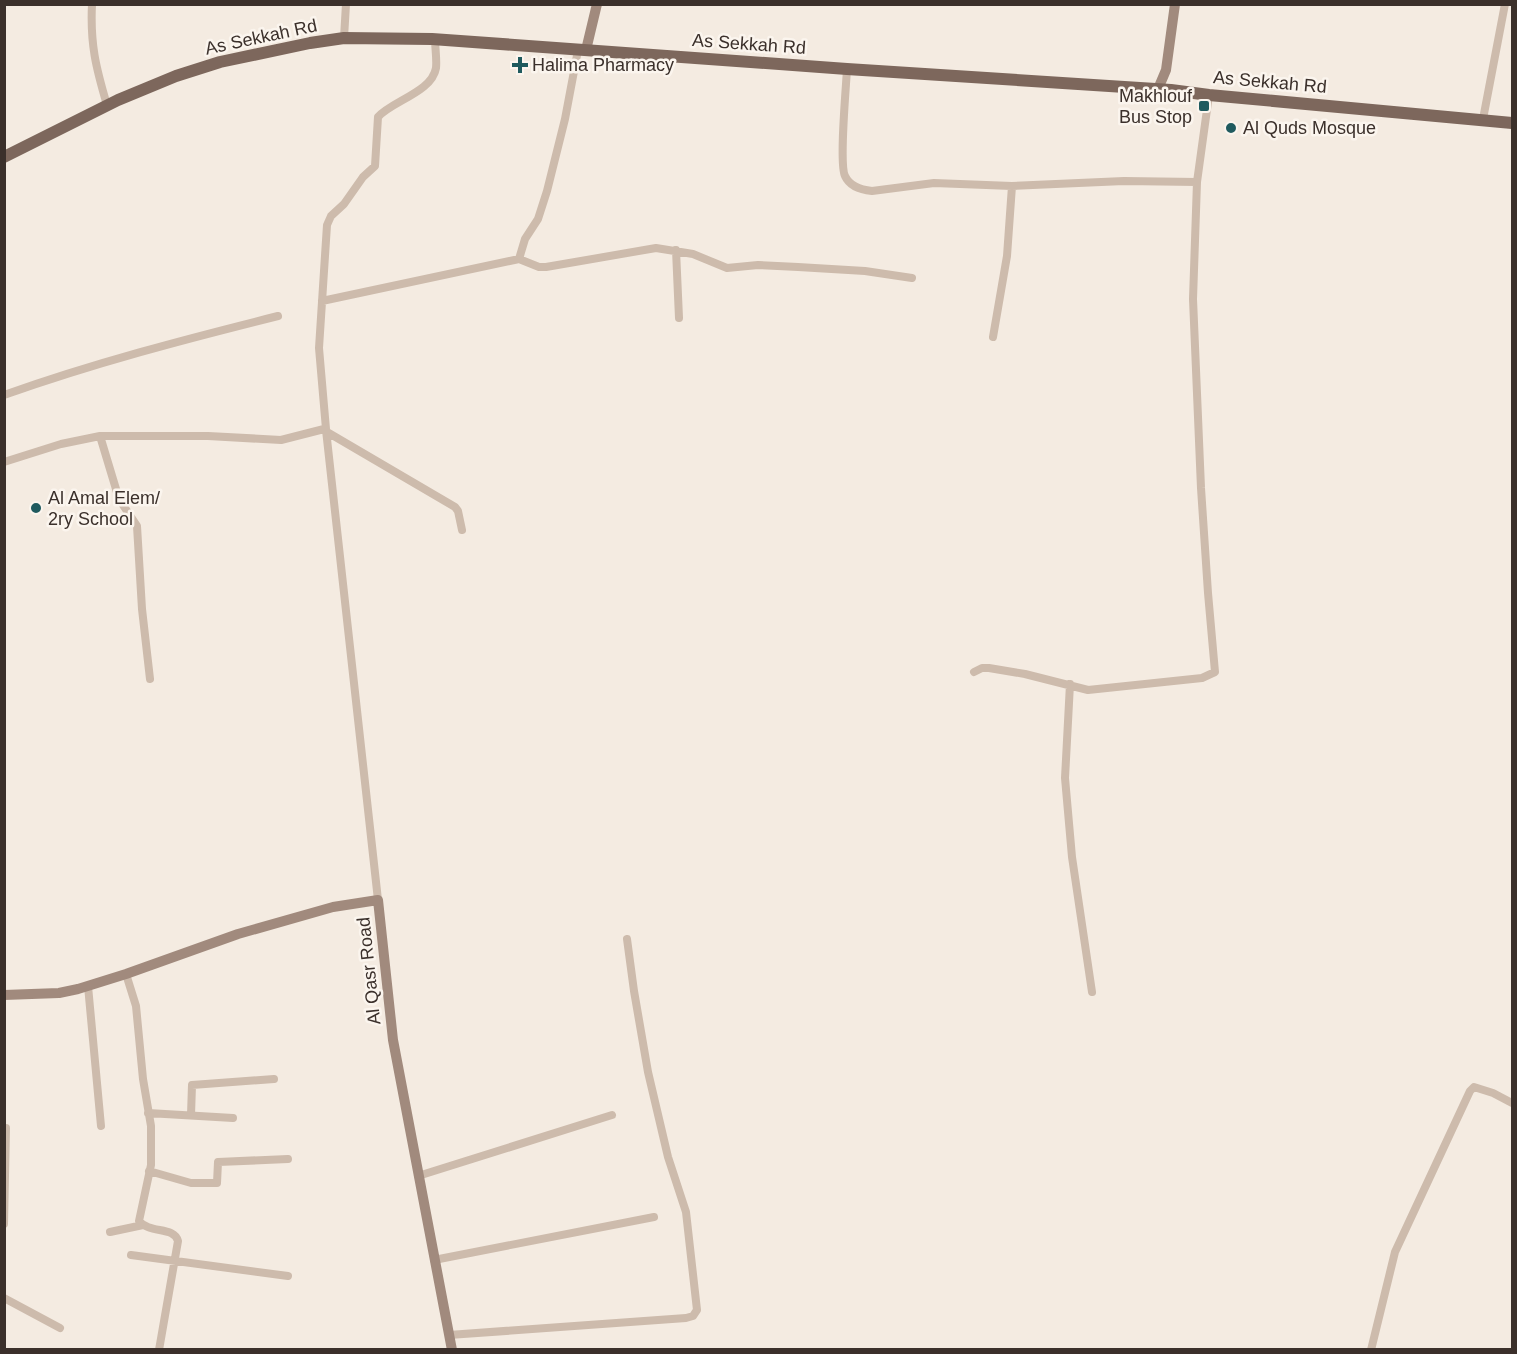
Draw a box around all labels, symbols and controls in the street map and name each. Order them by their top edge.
street label: As Sekkah Rd [203,15,319,59]
street label: As Sekkah Rd [691,30,807,58]
place label: Halima Pharmacy [532,55,674,75]
marker: Halima Pharmacy [513,58,527,72]
street label: As Sekkah Rd [1212,67,1328,97]
place label: Makhlouf Bus Stop [1119,86,1193,127]
marker: Makhlouf Bus Stop [1197,99,1211,113]
place label: Al Quds Mosque [1243,118,1376,138]
marker: Al Quds Mosque [1224,121,1238,135]
place label: Al Amal Elem/ 2ry School [48,488,160,529]
marker: Al Amal Elem/ 2ry School [29,501,43,515]
street label: Al Qasr Road [353,916,385,1026]

